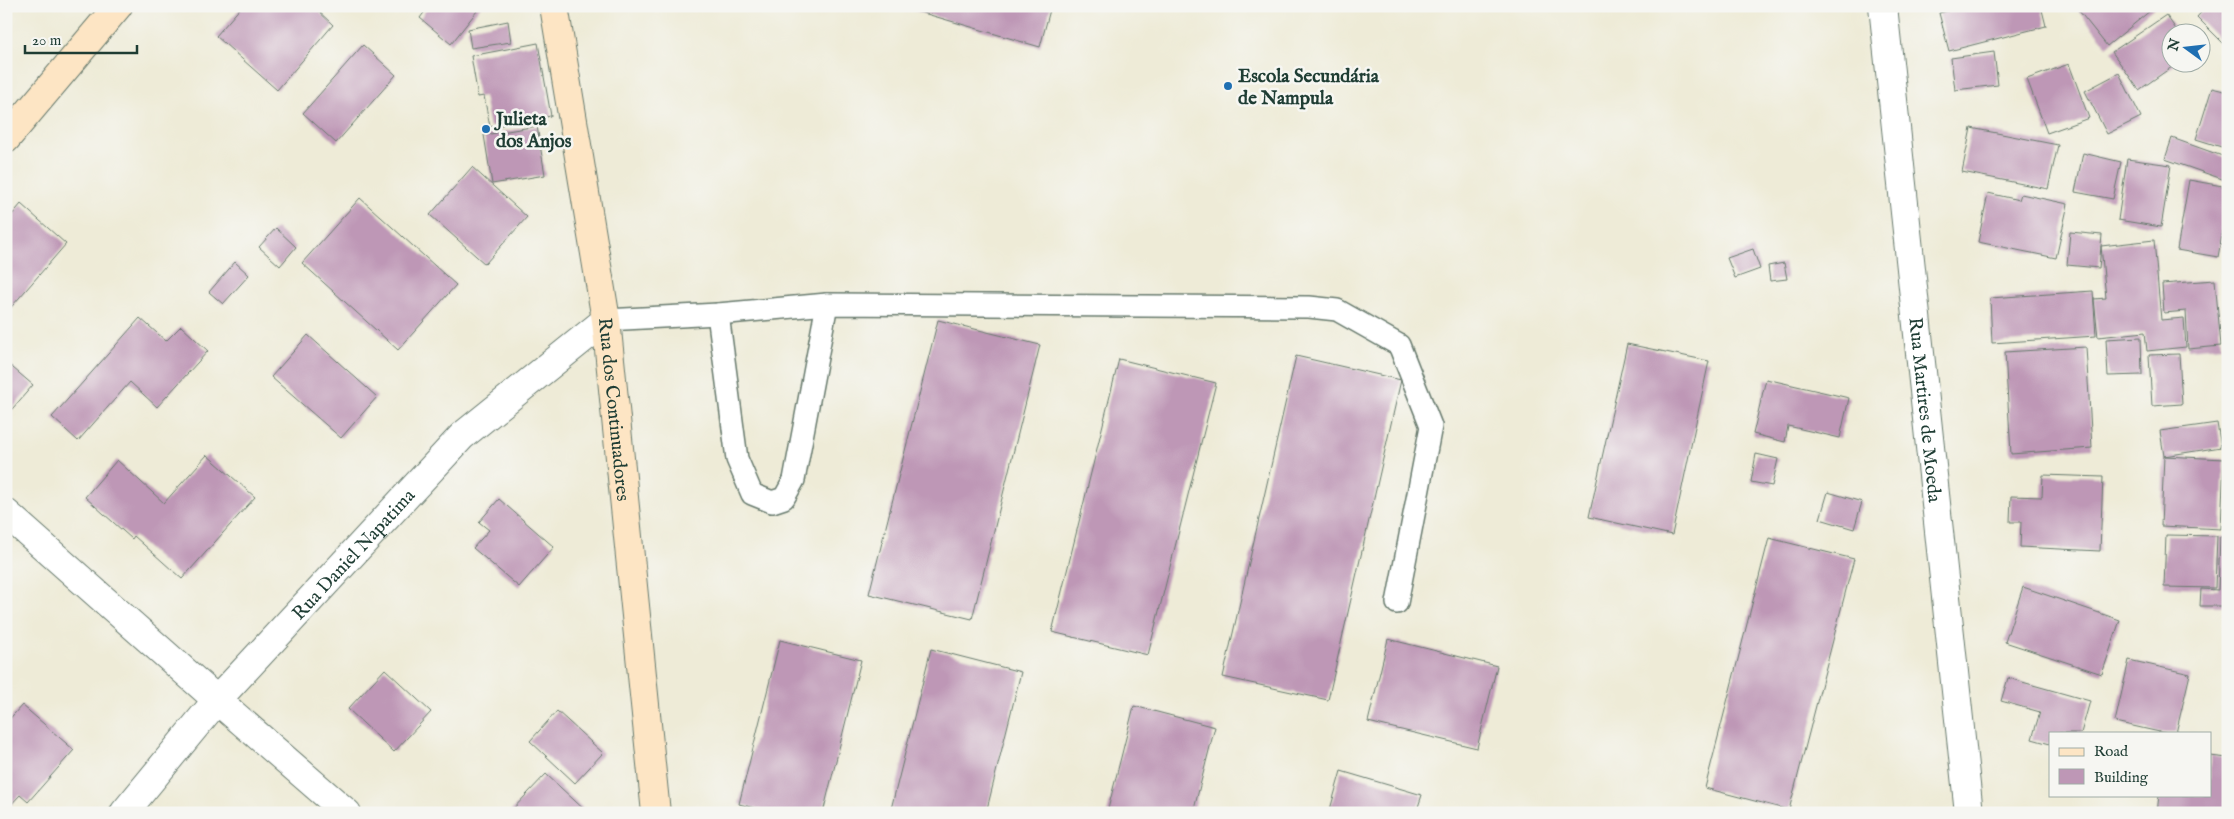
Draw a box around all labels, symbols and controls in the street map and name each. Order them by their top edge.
scale bar [25,22,138,54]
north arrow [2162,22,2212,72]
text: 20 m [32,31,62,50]
text: N [2164,37,2185,54]
place label: Escola Secundária de Nampula [1238,65,1380,111]
marker: Escola Secundária de Nampula [1222,80,1234,92]
place label: Julieta dos Anjos [493,108,572,154]
marker: Julieta dos Anjos [480,123,492,135]
street label: Rua Martires de Moeda [1902,316,1946,504]
street label: Rua dos Continuadores [592,317,634,502]
street label: Rua Daniel Napatima [287,484,422,626]
legend [2049,732,2212,796]
text: Road [2094,742,2129,761]
text: Building [2094,768,2149,787]

